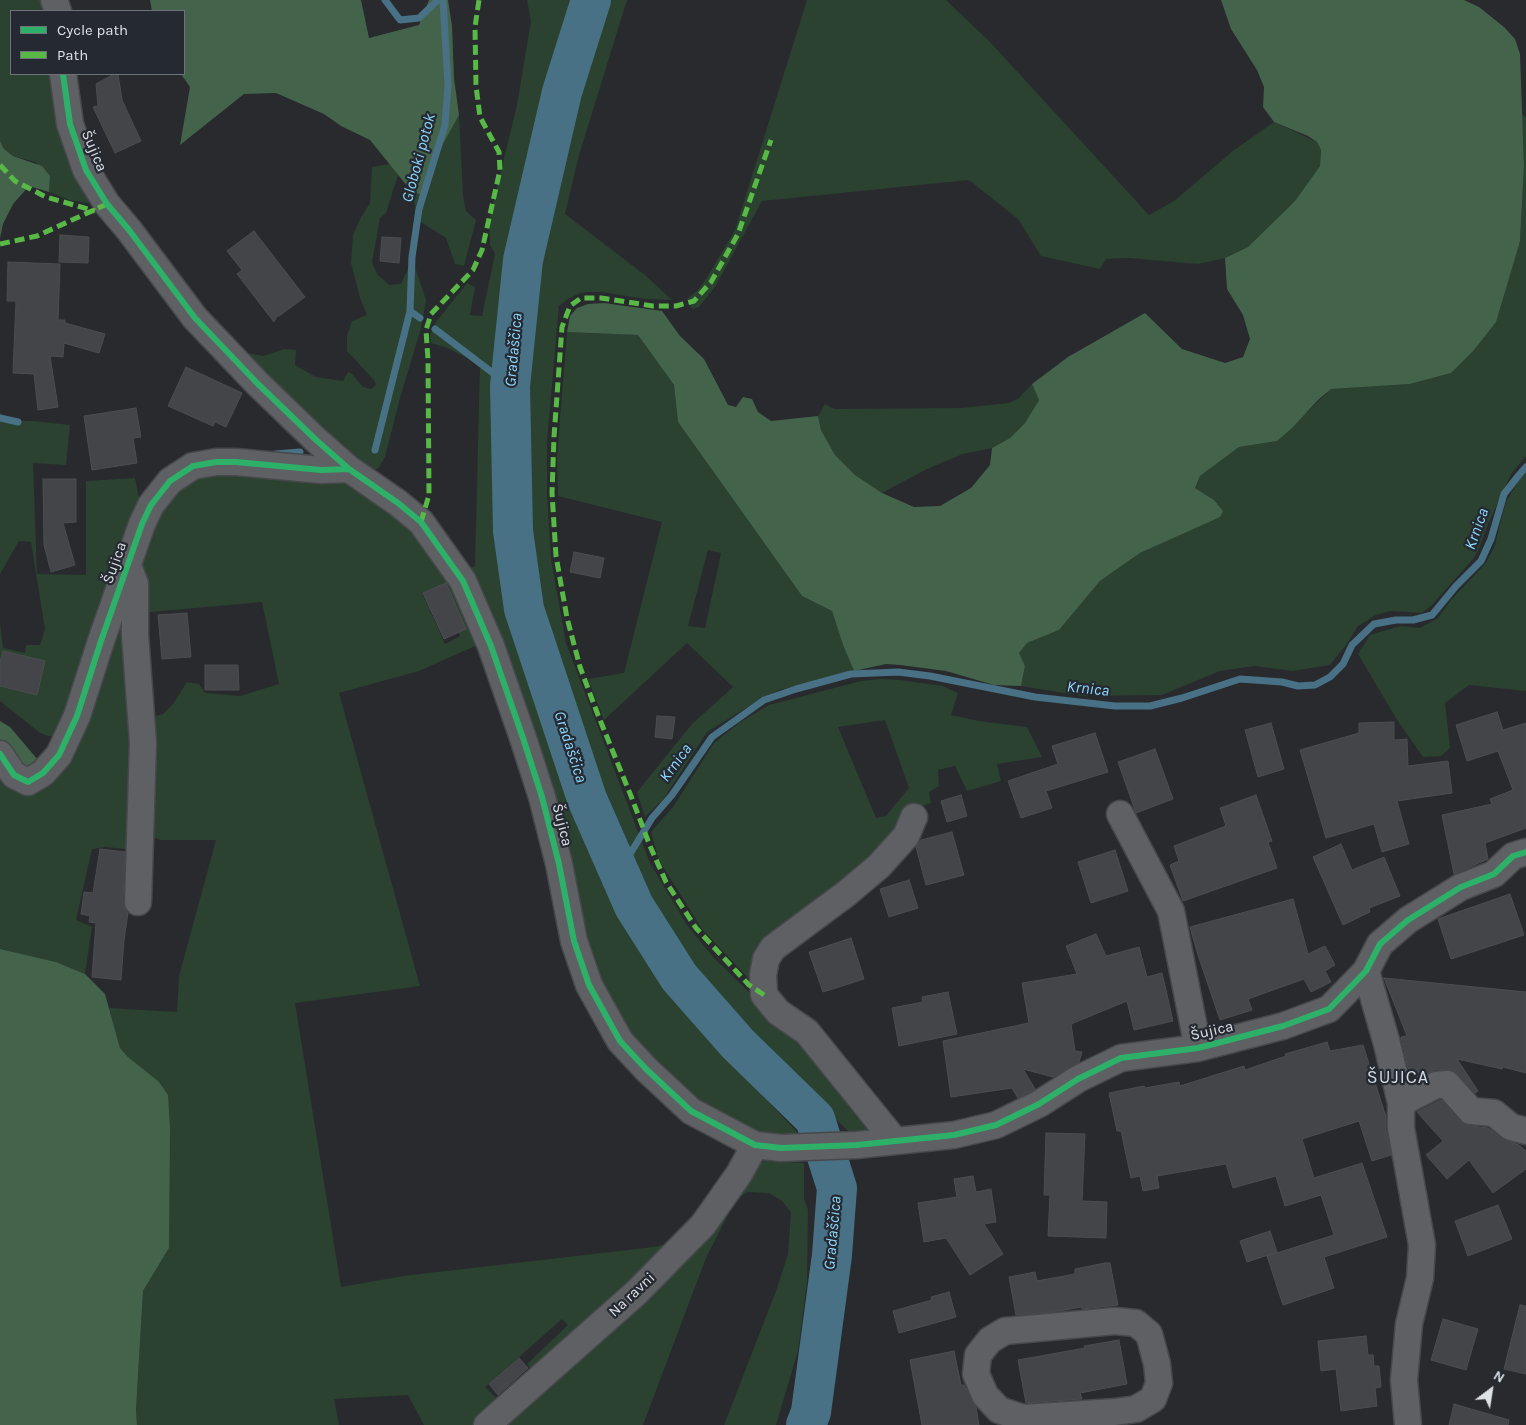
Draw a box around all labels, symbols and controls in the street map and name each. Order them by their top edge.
legend [10,10,185,75]
text: Cycle path [57,21,128,39]
text: Path [57,46,88,64]
water label: Globoki potok [398,112,440,204]
street label: Šujica [77,128,111,174]
water label: Gradaščica [501,312,527,388]
water label: Krnica [1461,506,1493,552]
street label: Šujica [99,540,131,586]
water label: Krnica [1066,677,1110,701]
water label: Gradaščica [549,709,591,785]
water label: Krnica [656,740,696,786]
street label: Šujica [548,802,576,848]
street label: Šujica [1189,1017,1235,1045]
district label: ŠUJICA [1366,1067,1430,1089]
water label: Gradaščica [820,1195,846,1271]
street label: Na ravni [605,1269,659,1321]
north arrow [1466,1365,1516,1415]
text: N [1490,1367,1508,1387]

